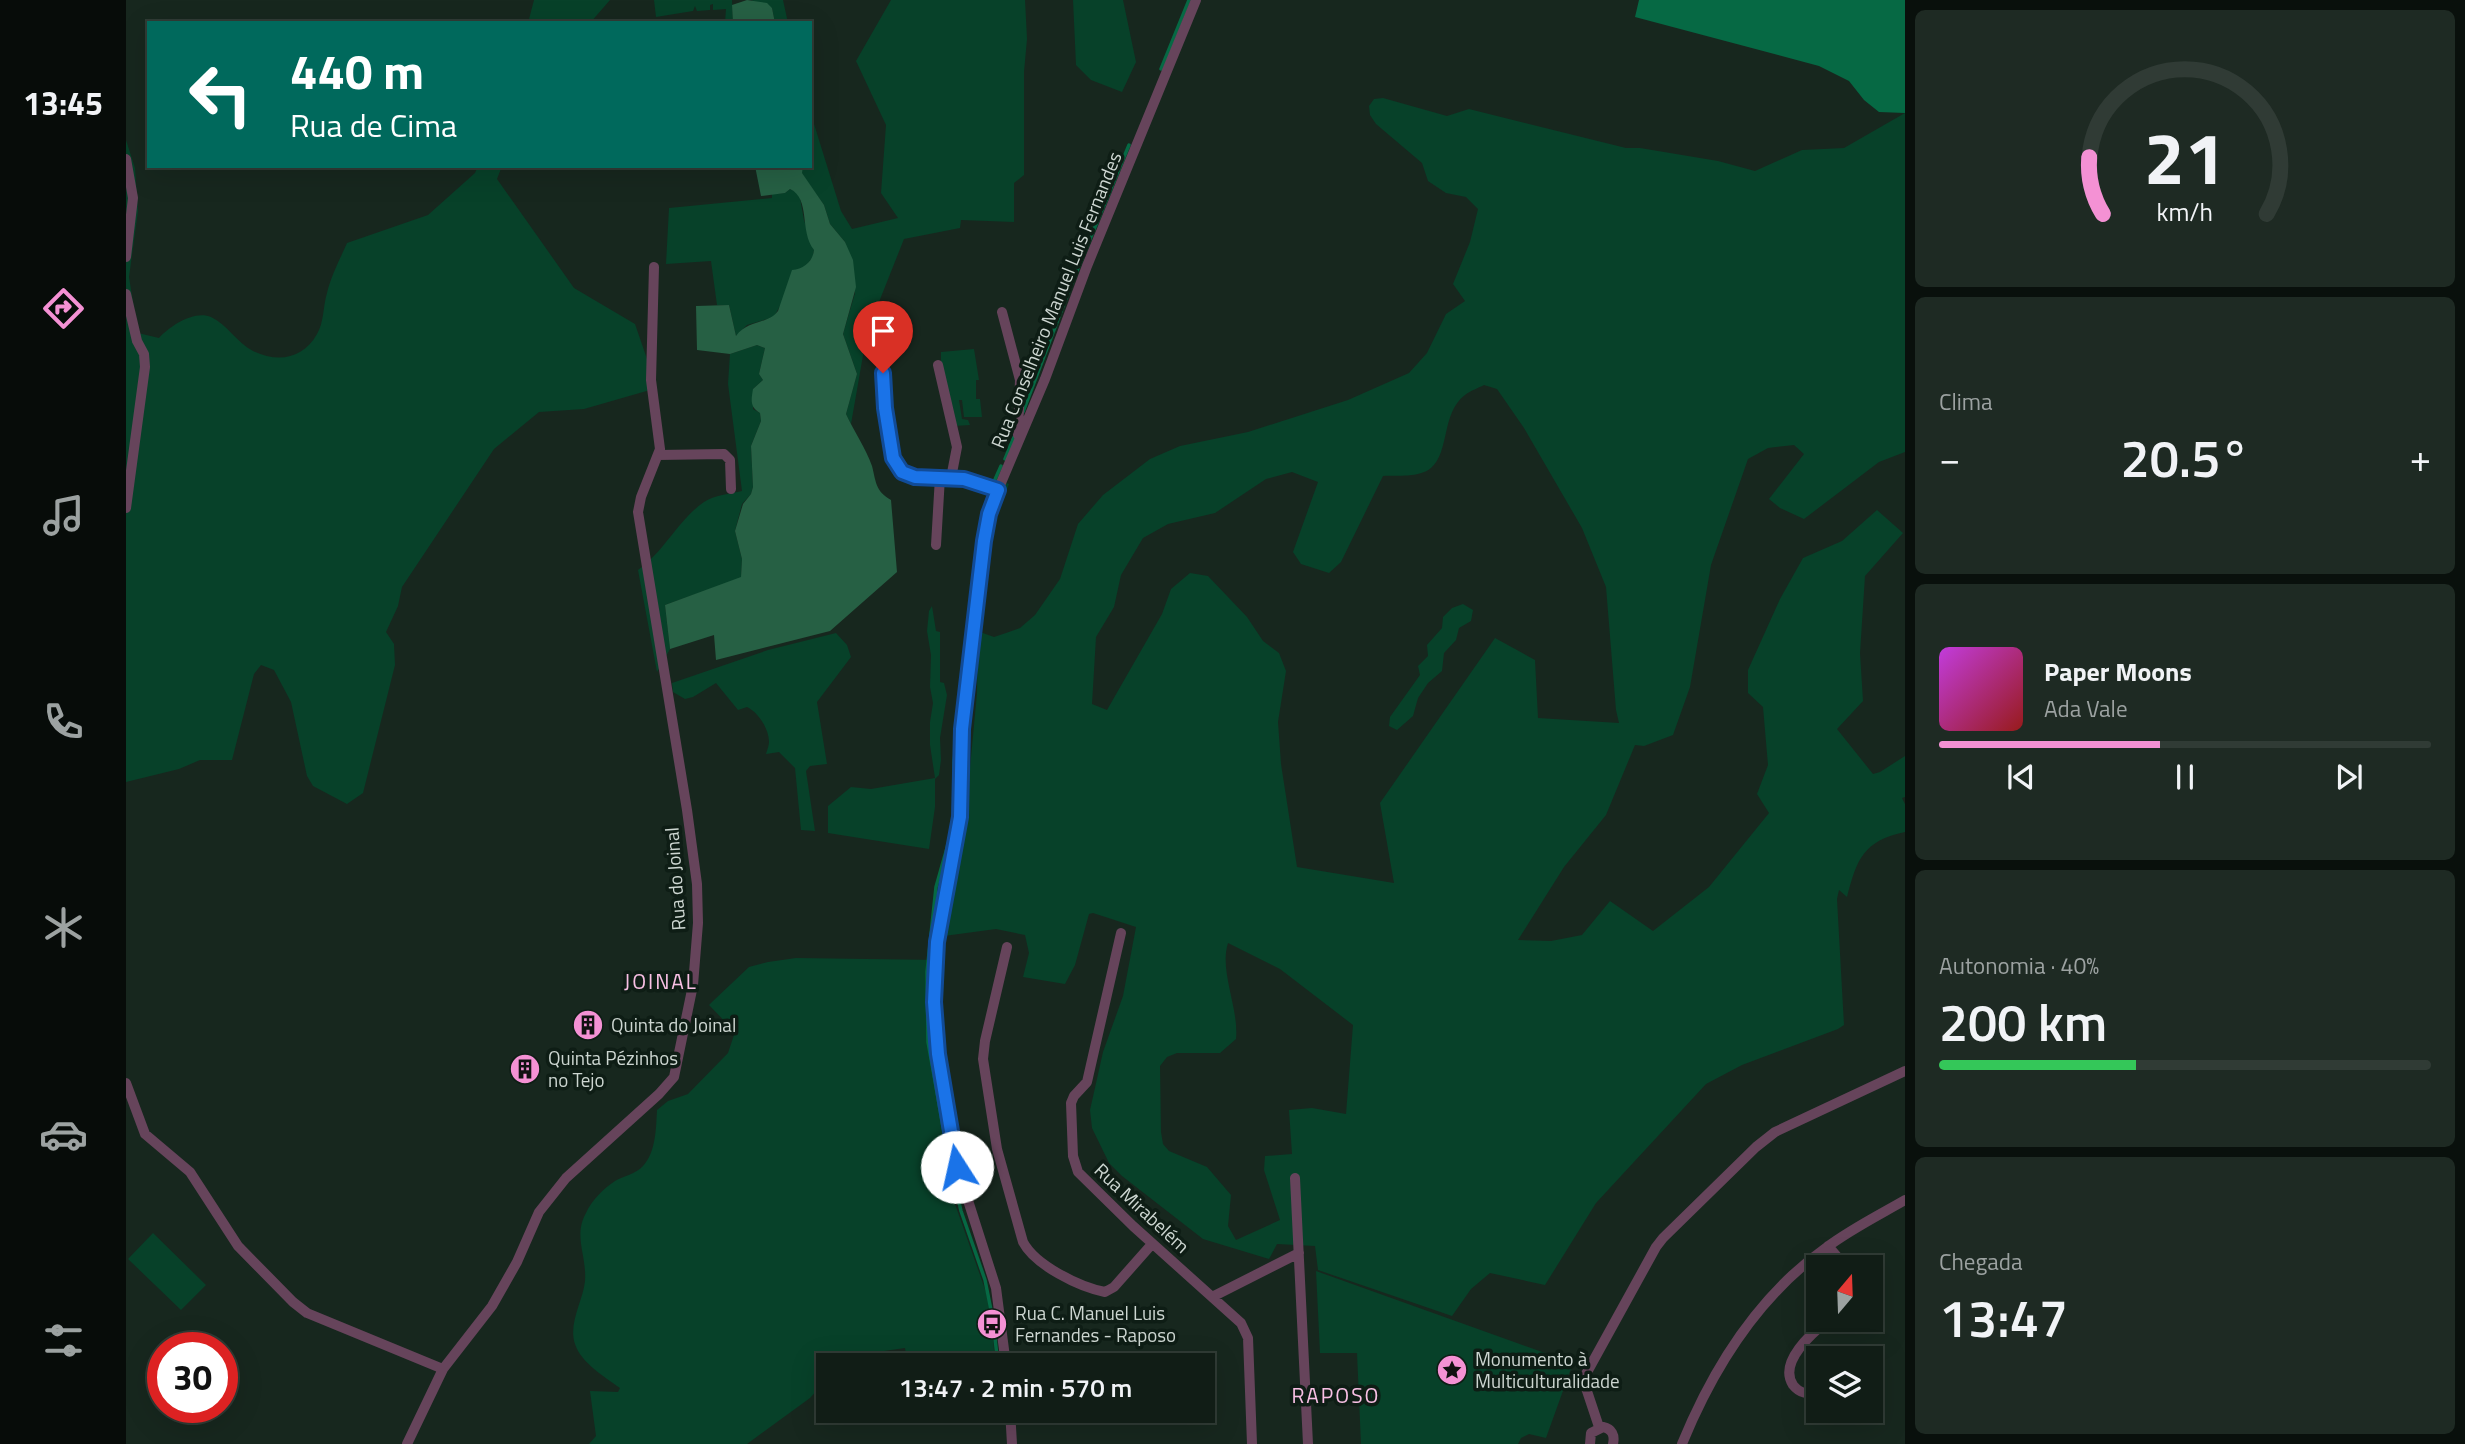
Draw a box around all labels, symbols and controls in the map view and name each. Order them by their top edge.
text: 440 m [290,33,424,108]
icon: left [175,49,266,140]
text: 13:45 [23,79,103,127]
text: Rua de Cima [290,101,457,149]
text: 21 [2144,103,2226,213]
street label: Rua Conselheiro Manuel Luis Fernandes [983,147,1129,452]
text: km/h [2157,193,2213,231]
icon: directions [39,284,88,333]
pin [853,301,913,373]
icon: arrive [864,312,902,350]
text: Clima [1939,384,1993,419]
text: 20.5° [2121,418,2249,497]
text: − [1939,429,1960,487]
text: + [2410,429,2431,487]
icon: music [39,491,88,540]
text: Paper Moons [2044,652,2192,691]
text: Ada Vale [2044,691,2128,726]
icon: phone [39,697,88,746]
icon: previous [2002,758,2040,796]
icon: pause [2166,758,2204,796]
icon: next [2330,758,2368,796]
street label: Rua do Joinal [656,826,693,932]
icon: climate [39,903,88,952]
text: Autonomia · 40% [1939,948,2099,983]
district label: JOINAL [624,965,698,997]
text: 200 km [1939,982,2107,1061]
building icon: Quinta do Joinal [571,1008,605,1042]
place label: Quinta do Joinal [611,1010,736,1039]
place label: Quinta Pézinhos no Tejo [548,1043,678,1094]
building icon: Quinta Pézinhos no Tejo [508,1052,542,1086]
icon: car [39,1110,88,1159]
position arrow [920,1130,994,1204]
street label: Rua Mirabelém [1088,1156,1197,1260]
text: Chegada [1939,1244,2023,1279]
north arrow [1806,1255,1883,1332]
map controls [1806,1255,1883,1423]
text: 13:47 [1939,1278,2068,1357]
place label: Rua C. Manuel Luis Fernandes - Raposo [1015,1298,1176,1349]
bus stop icon: Rua C. Manuel Luis Fernandes - Raposo [975,1307,1009,1341]
icon: filters [39,1316,88,1365]
speed limit sign: 30 [147,1332,238,1423]
place label: Monumento à Multiculturalidade [1475,1344,1620,1395]
button: layers [1806,1346,1883,1423]
place icon: Monumento à Multiculturalidade [1435,1353,1469,1387]
text: 13:47 · 2 min · 570 m [899,1368,1132,1407]
district label: RAPOSO [1292,1379,1380,1411]

